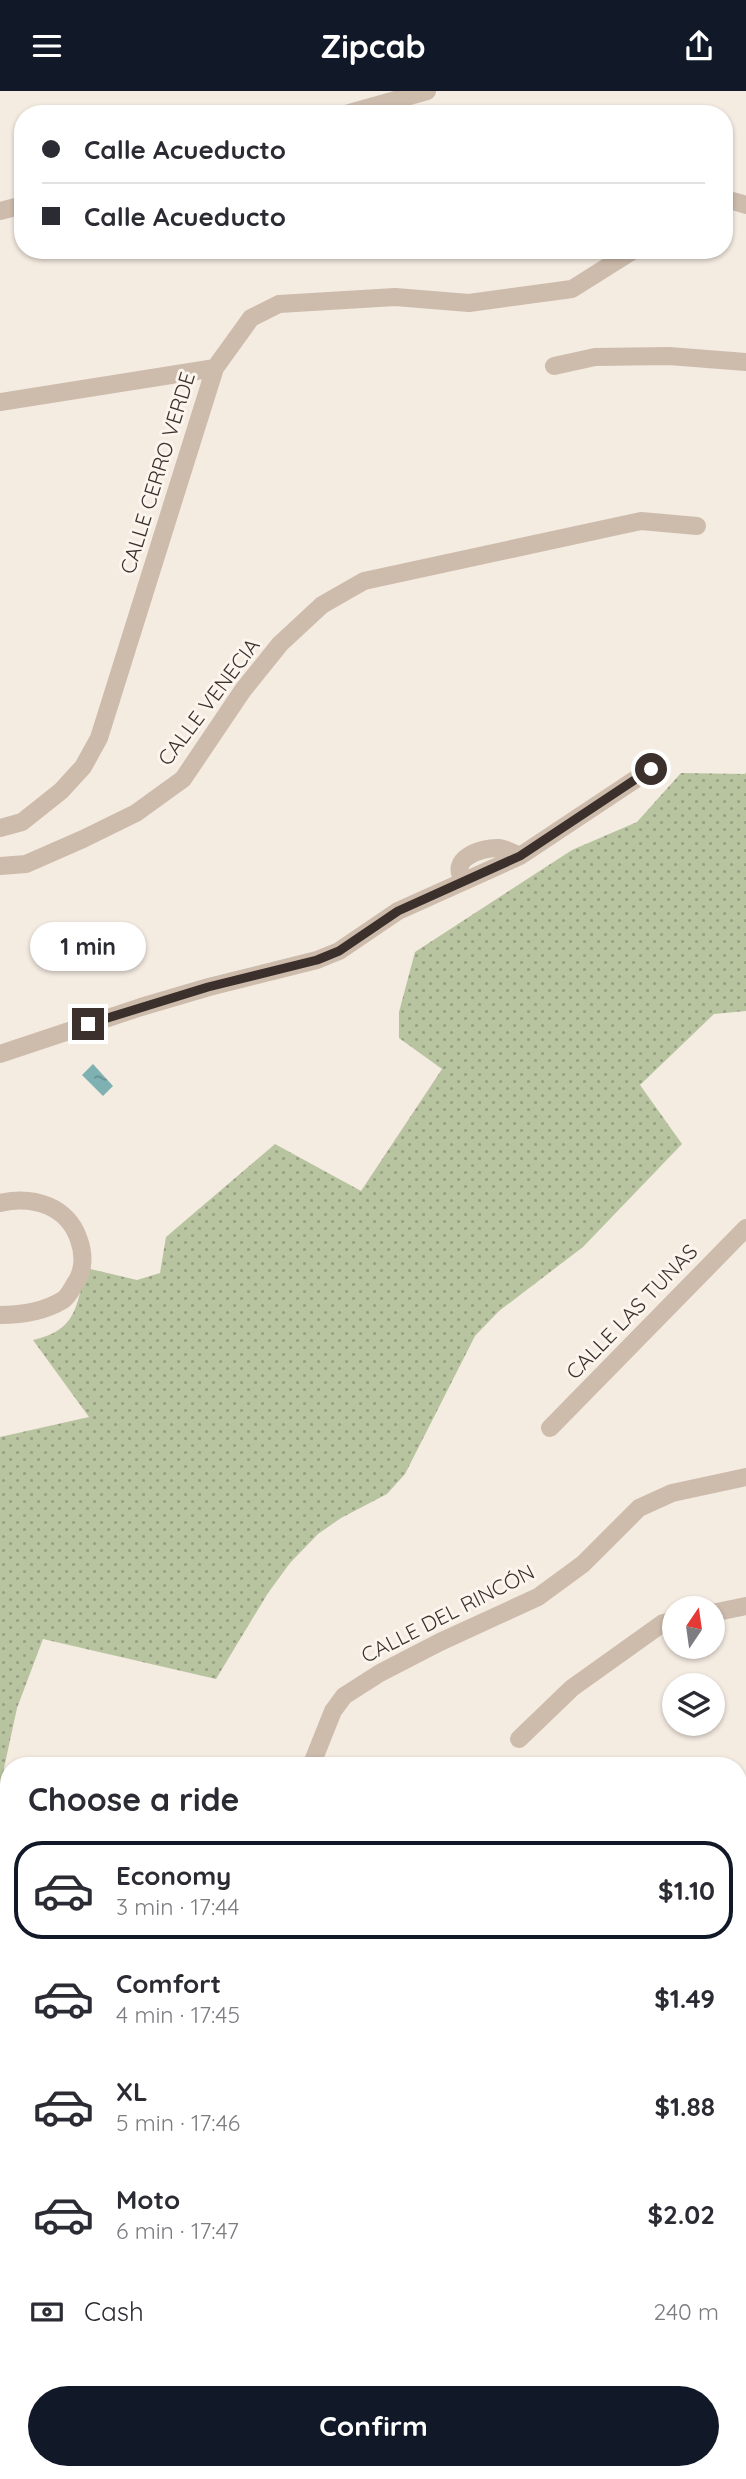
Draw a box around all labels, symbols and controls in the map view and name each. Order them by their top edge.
text: Zipcab [320,26,426,66]
icon: menu [28,27,66,65]
icon: share [680,27,718,65]
text: Calle Acueducto [84,133,286,166]
text: Calle Acueducto [84,200,286,233]
street label: CALLE CERRO VERDE [114,369,200,577]
street label: CALLE VENECIA [152,632,265,770]
route start [635,753,667,785]
callout: 1 min [30,923,146,971]
text: 1 min [60,932,116,961]
route end [72,1008,104,1040]
street label: CALLE LAS TUNAS [560,1238,702,1384]
street label: CALLE DEL RINCÓN [357,1558,539,1668]
north arrow [662,1596,724,1659]
map controls [662,1596,725,1736]
button: layers [662,1673,725,1736]
text: Choose a ride [28,1779,240,1819]
icon: car [32,1859,95,1922]
text: Economy [116,1859,231,1892]
text: $1.10 [658,1874,715,1907]
text: 3 min · 17:44 [116,1892,239,1921]
icon: car [32,1967,95,2030]
text: Comfort [116,1967,221,2000]
text: $1.49 [654,1982,715,2015]
text: 4 min · 17:45 [116,2000,240,2029]
icon: car [32,2075,95,2138]
text: XL [116,2075,148,2108]
text: $1.88 [654,2090,715,2123]
text: 5 min · 17:46 [116,2108,240,2137]
icon: car [32,2183,95,2246]
text: Moto [116,2183,180,2216]
text: $2.02 [647,2198,715,2231]
text: 6 min · 17:47 [116,2216,239,2245]
icon: cash [28,2293,66,2331]
text: Cash [84,2295,144,2328]
text: 240 m [654,2297,719,2326]
button: Confirm [28,2386,719,2466]

